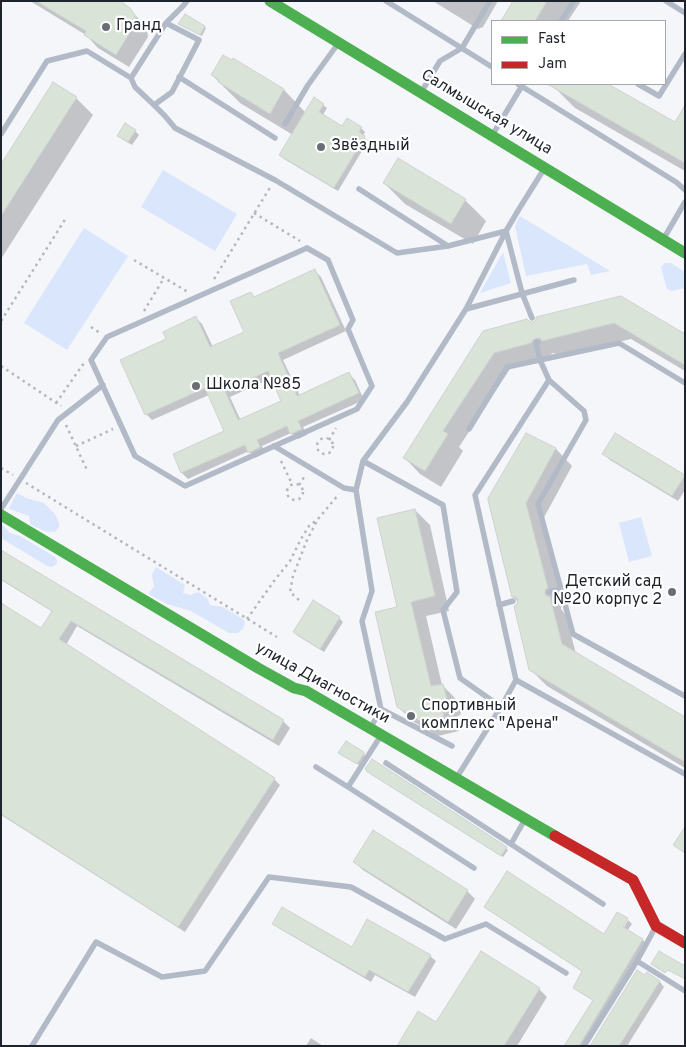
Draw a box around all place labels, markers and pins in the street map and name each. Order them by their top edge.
place label: Гранд [116,17,162,37]
marker: Гранд [100,21,112,33]
place label: Звёздный [331,137,410,157]
marker: Звёздный [315,141,327,153]
place label: Школа №85 [206,376,301,396]
marker: Школа №85 [190,380,202,392]
place label: Детский сад №20 корпус 2 [553,573,662,611]
marker: Детский сад №20 корпус 2 [666,586,678,598]
place label: Спортивный комплекс "Арена" [421,697,558,735]
marker: Спортивный комплекс "Арена" [405,710,417,722]

